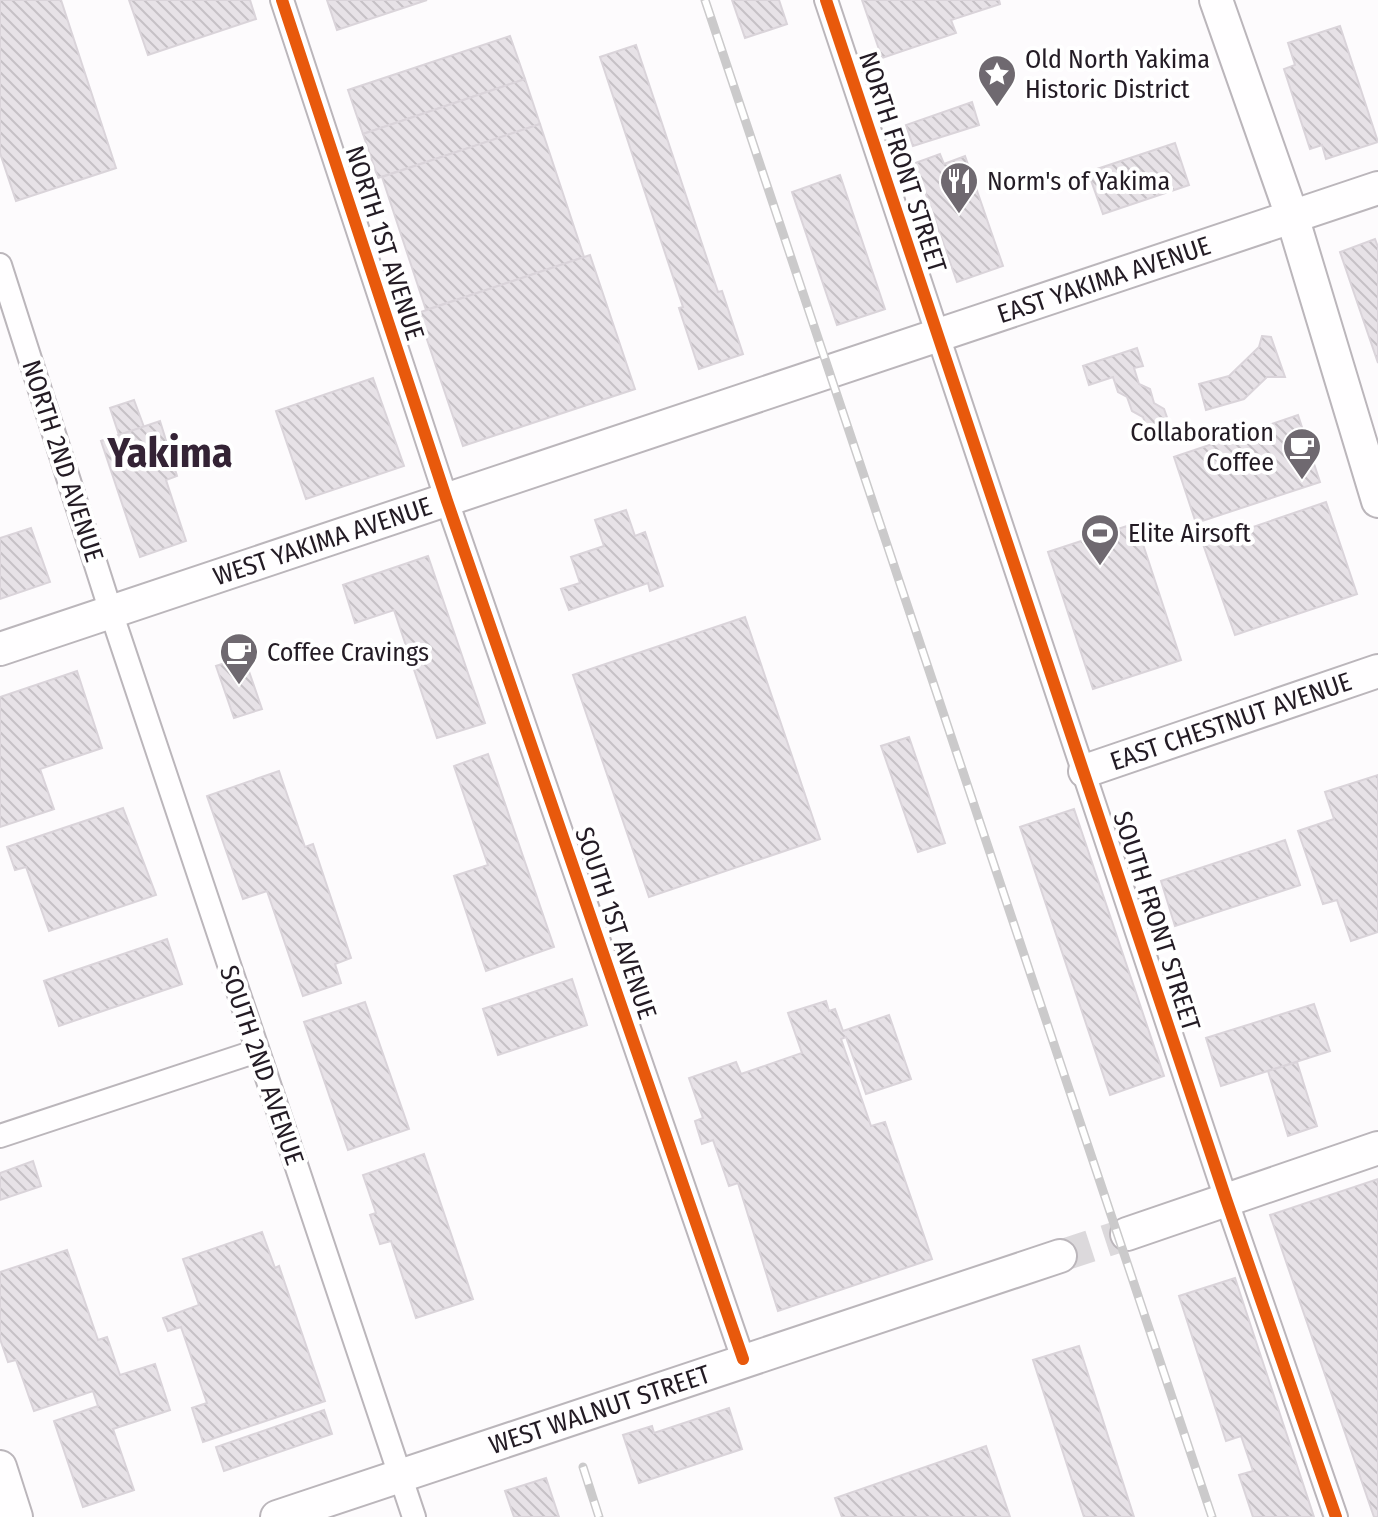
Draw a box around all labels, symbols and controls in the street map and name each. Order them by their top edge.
place label: Old North Yakima Historic District [1025,44,1210,105]
street label: NORTH FRONT STREET [852,48,953,276]
place icon: Old North Yakima Historic District [976,53,1018,108]
street label: NORTH 1ST AVENUE [339,142,431,344]
restaurant icon: Norm's of Yakima [938,160,980,215]
place label: Norm's of Yakima [987,166,1170,197]
street label: EAST YAKIMA AVENUE [994,230,1215,330]
street label: NORTH 2ND AVENUE [15,356,110,566]
place label: Collaboration Coffee [1130,417,1274,478]
cafe icon: Collaboration Coffee [1281,426,1323,481]
district label: Yakima [106,428,233,478]
street label: WEST YAKIMA AVENUE [209,491,436,593]
sports icon: Elite Airsoft [1079,512,1121,567]
place label: Elite Airsoft [1128,518,1251,549]
cafe icon: Coffee Cravings [218,631,260,686]
place label: Coffee Cravings [267,637,429,668]
street label: EAST CHESTNUT AVENUE [1106,666,1356,777]
street label: SOUTH FRONT STREET [1106,807,1207,1035]
street label: SOUTH 1ST AVENUE [568,823,663,1023]
street label: SOUTH 2ND AVENUE [213,961,310,1169]
street label: WEST WALNUT STREET [485,1359,714,1461]

